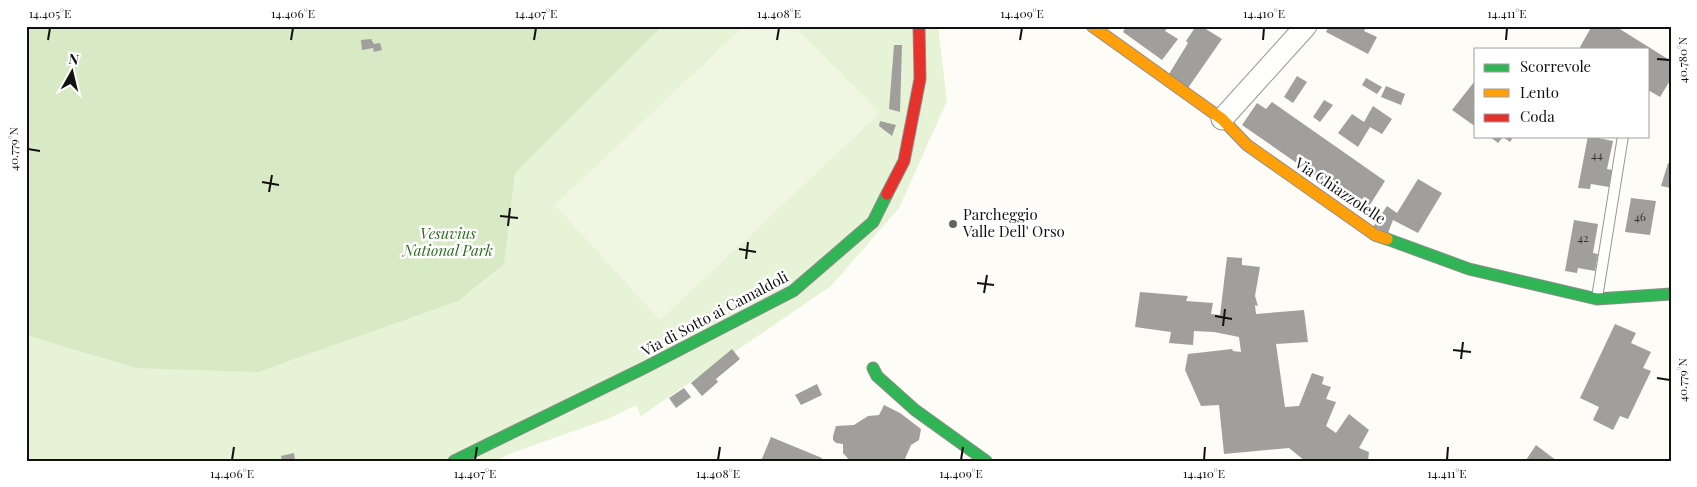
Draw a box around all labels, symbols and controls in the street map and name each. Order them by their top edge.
text: 14.405°E [29,5,71,21]
text: 14.406°E [271,5,315,21]
text: 14.407°E [515,5,557,21]
text: 14.408°E [757,5,801,21]
text: 14.409°E [1000,5,1044,21]
text: 14.410°E [1243,5,1285,21]
text: 14.411°E [1487,5,1527,21]
text: 40.780°N [1674,36,1690,83]
north arrow [48,48,98,98]
legend [1474,48,1650,138]
text: N [68,49,80,69]
text: Scorrevole [1520,56,1591,76]
text: Lento [1520,82,1559,102]
text: Coda [1520,106,1555,126]
text: 40.779°N [5,126,21,171]
house number: 44 [1591,146,1603,162]
street label: Via Chiazzolelle [1290,152,1390,228]
place label: Parcheggio Valle Dell' Orso [962,204,1065,241]
house number: 46 [1634,208,1646,224]
marker: Parcheggio Valle Dell' Orso [947,218,959,230]
park label: Vesuvius National Park [401,223,493,260]
house number: 42 [1577,229,1589,245]
street label: Via di Sotto ai Camaldoli [637,266,792,361]
text: 40.779°N [1674,357,1690,402]
text: 14.406°E [210,465,254,481]
text: 14.407°E [454,465,496,481]
text: 14.408°E [696,465,740,481]
text: 14.409°E [939,465,983,481]
text: 14.410°E [1183,465,1225,481]
text: 14.411°E [1427,465,1467,481]

